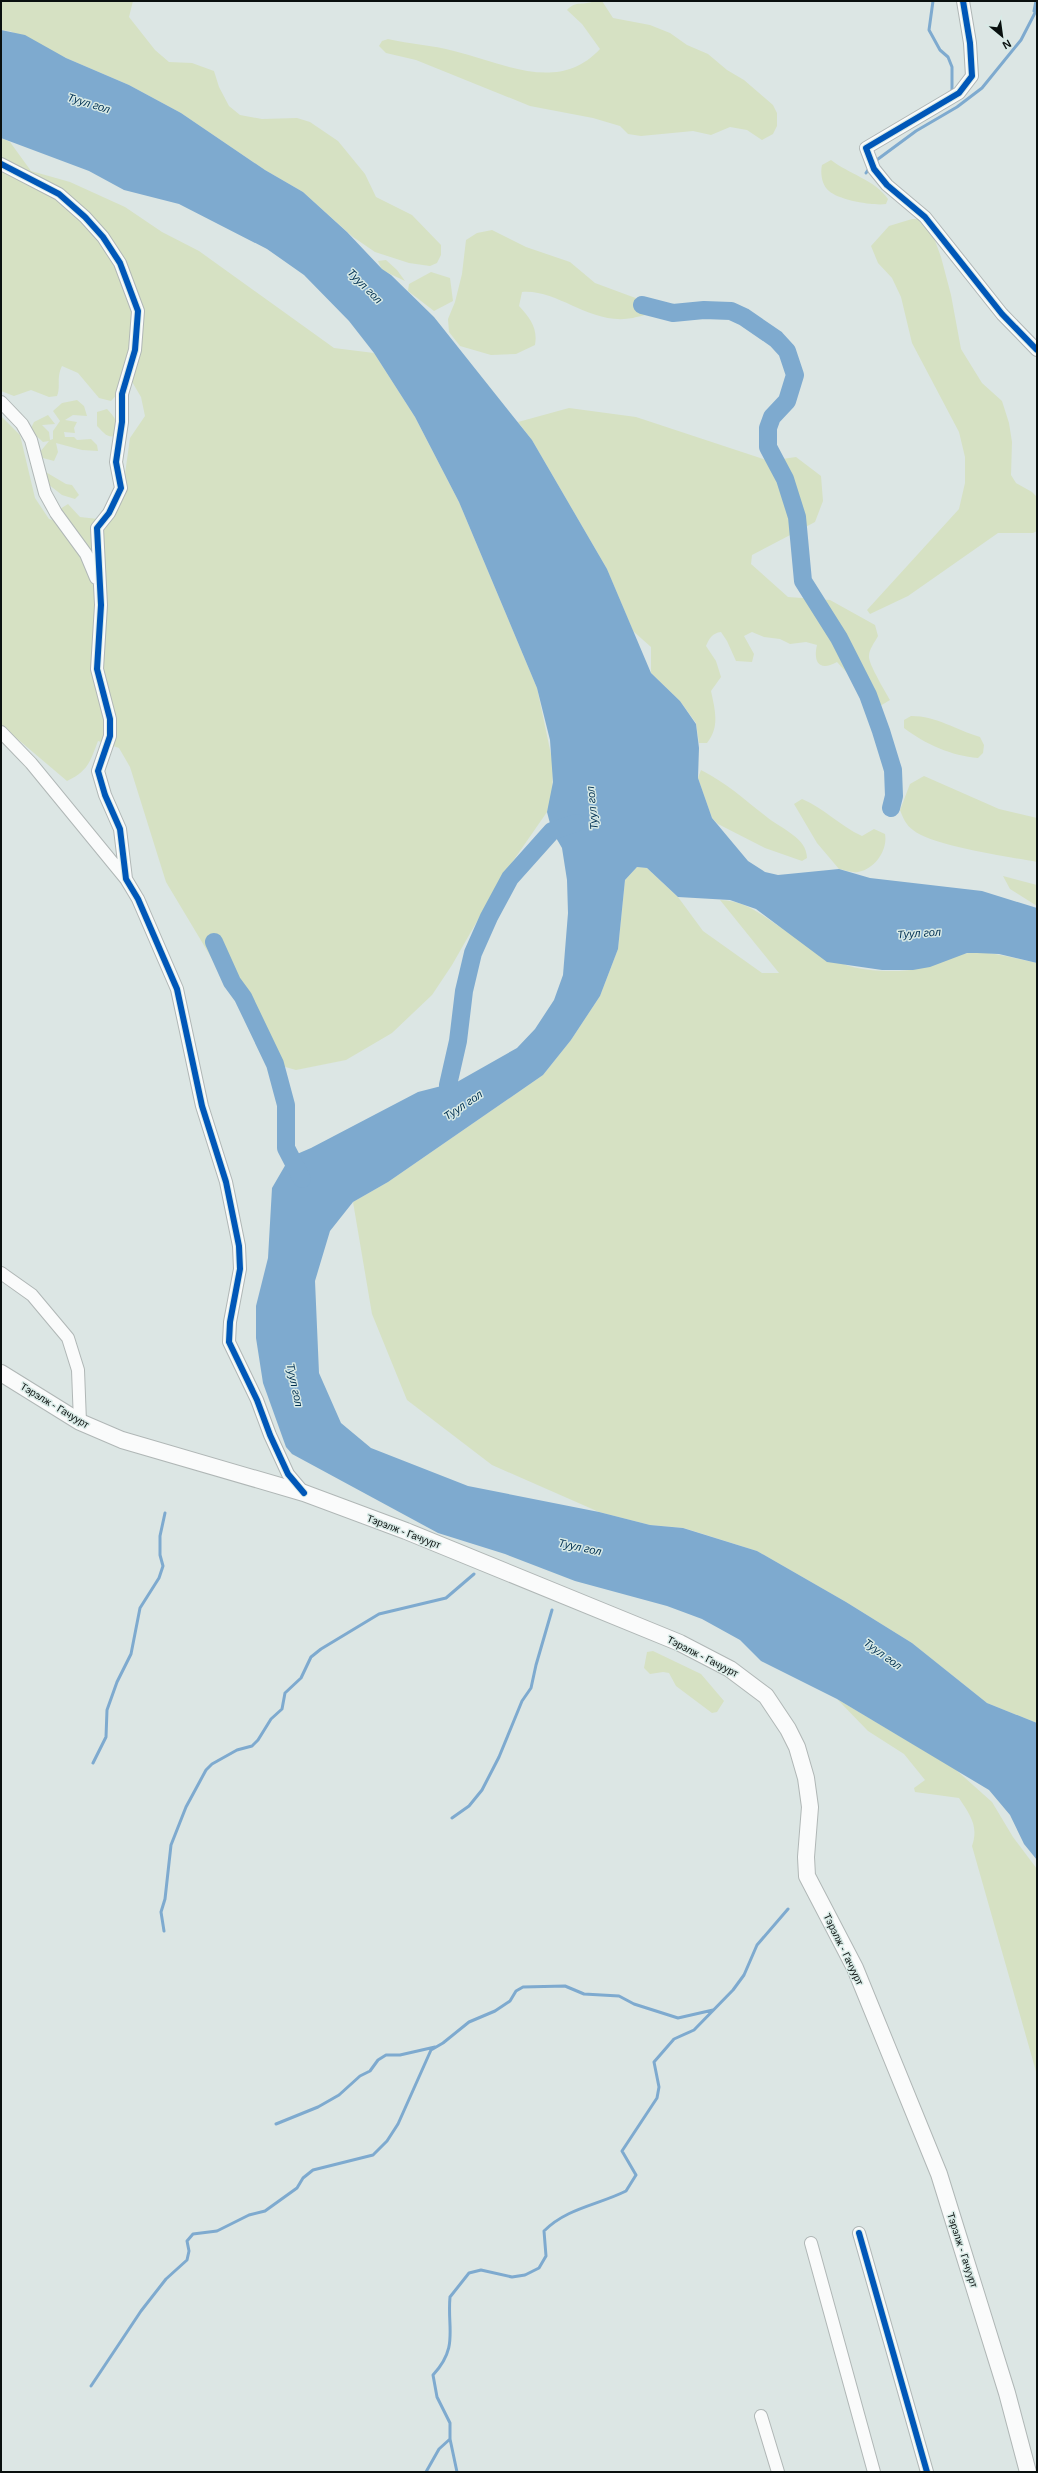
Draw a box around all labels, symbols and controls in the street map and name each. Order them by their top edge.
north arrow [982,16,1022,56]
text: N [1000,38,1013,52]
water label: Туул гол [66,91,112,115]
water label: Туул гол [345,266,385,306]
water label: Туул гол [584,786,600,830]
water label: Туул гол [897,925,941,941]
water label: Туул гол [441,1088,485,1122]
water label: Туул гол [285,1362,305,1408]
street label: Тэрэлж - Гачуурт [18,1381,91,1431]
street label: Тэрэлж - Гачуурт [365,1512,443,1551]
water label: Туул гол [557,1537,603,1557]
street label: Тэрэлж - Гачуурт [665,1634,741,1679]
water label: Туул гол [862,1636,904,1672]
street label: Тэрэлж - Гачуурт [821,1912,866,1987]
street label: Тэрэлж - Гачуурт [945,2211,980,2289]

